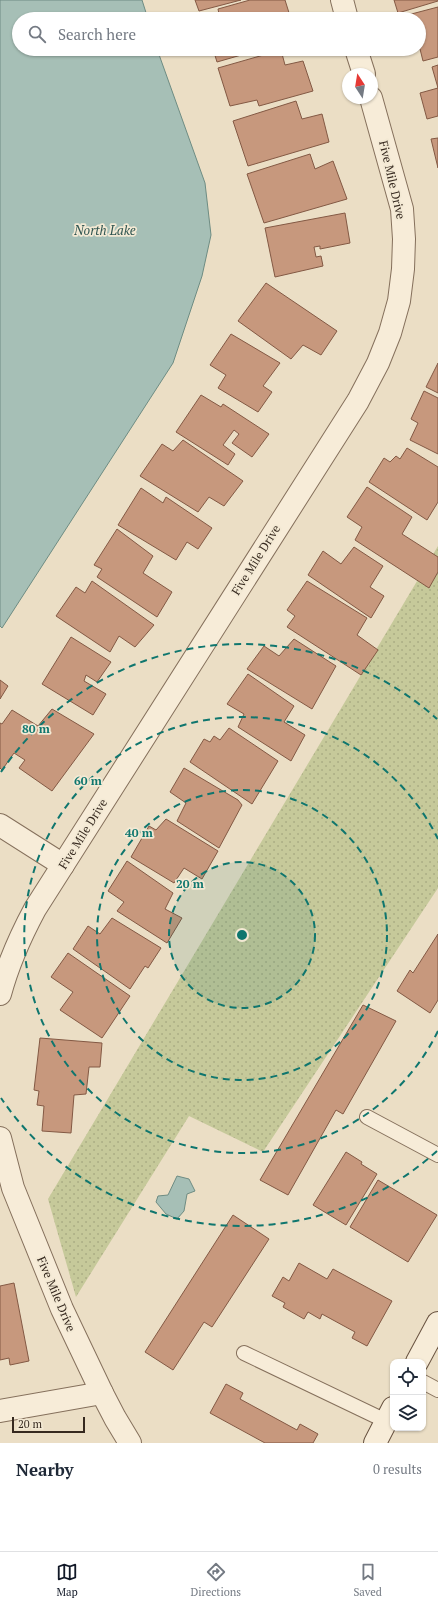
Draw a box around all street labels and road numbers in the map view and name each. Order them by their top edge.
street label: Five Mile Drive [376,139,409,221]
street label: Five Mile Drive [228,522,283,598]
street label: Five Mile Drive [55,796,110,872]
street label: Five Mile Drive [34,1254,79,1334]

